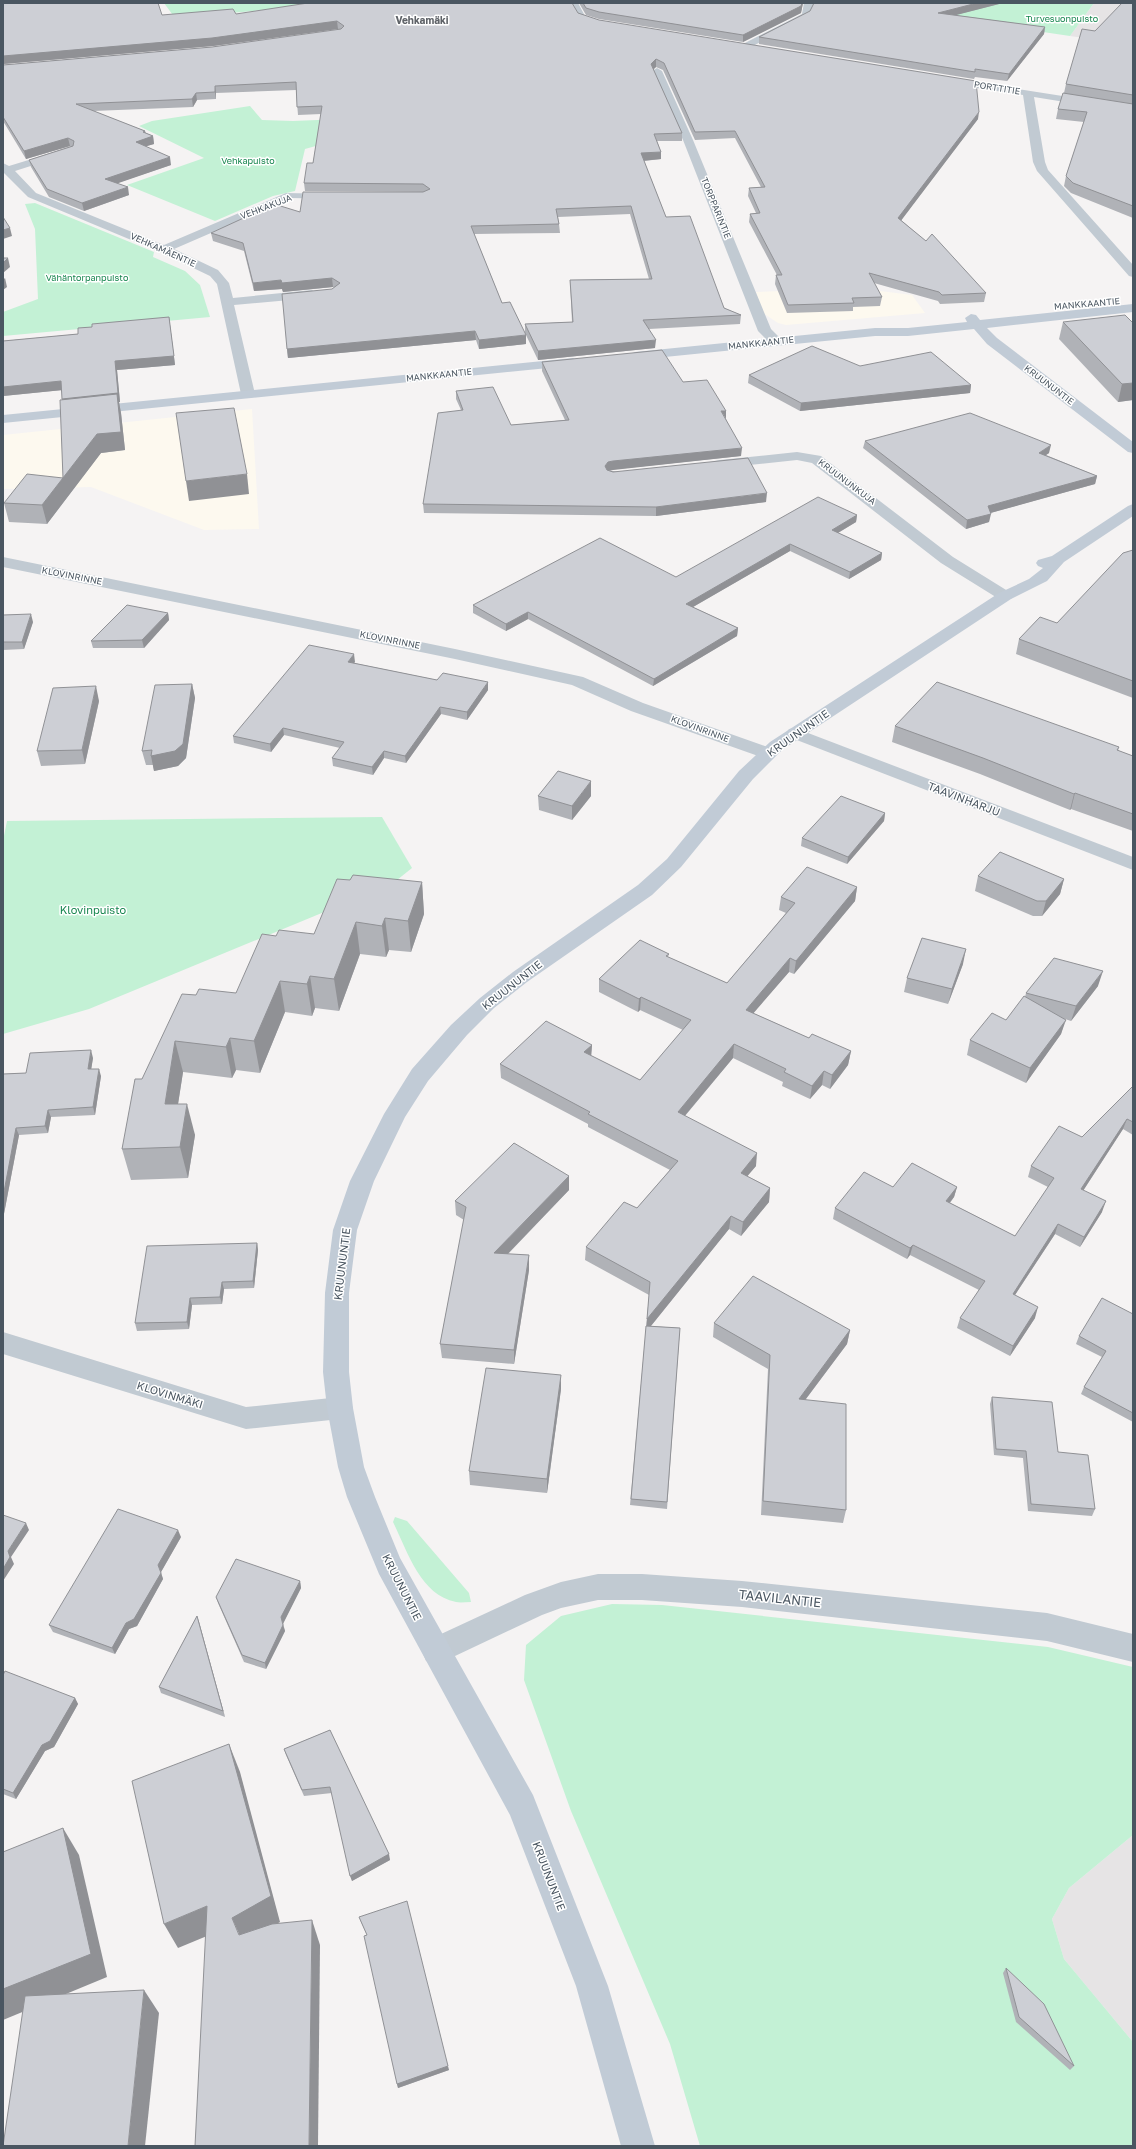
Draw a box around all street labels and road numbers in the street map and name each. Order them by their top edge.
street label: PORTTITIE [973,78,1021,97]
street label: TORPPARINTIE [699,176,734,240]
street label: VEHKAKUJA [238,192,293,221]
street label: VEHKAMÄENTIE [129,230,198,269]
street label: MANKKAANTIE [1054,295,1120,312]
street label: MANKKAANTIE [727,334,794,351]
street label: KRUUNUNTIE [1022,362,1076,407]
street label: MANKKAANTIE [405,366,472,383]
street label: KRUUNUNKUJA [816,456,878,507]
street label: KLOVINRINNE [41,564,103,587]
street label: KLOVINRINNE [359,628,421,651]
street label: KRUUNUNTIE [764,706,831,759]
street label: KLOVINRINNE [669,713,731,744]
street label: TAAVINHARJU [926,779,1002,818]
street label: KRUUNUNTIE [479,957,545,1012]
street label: KRUUNUNTIE [331,1227,352,1301]
street label: KLOVINMÄKI [136,1378,205,1411]
street label: KRUUNUNTIE [380,1551,425,1622]
street label: TAAVILANTIE [738,1586,822,1610]
street label: KRUUNUNTIE [530,1840,569,1912]

